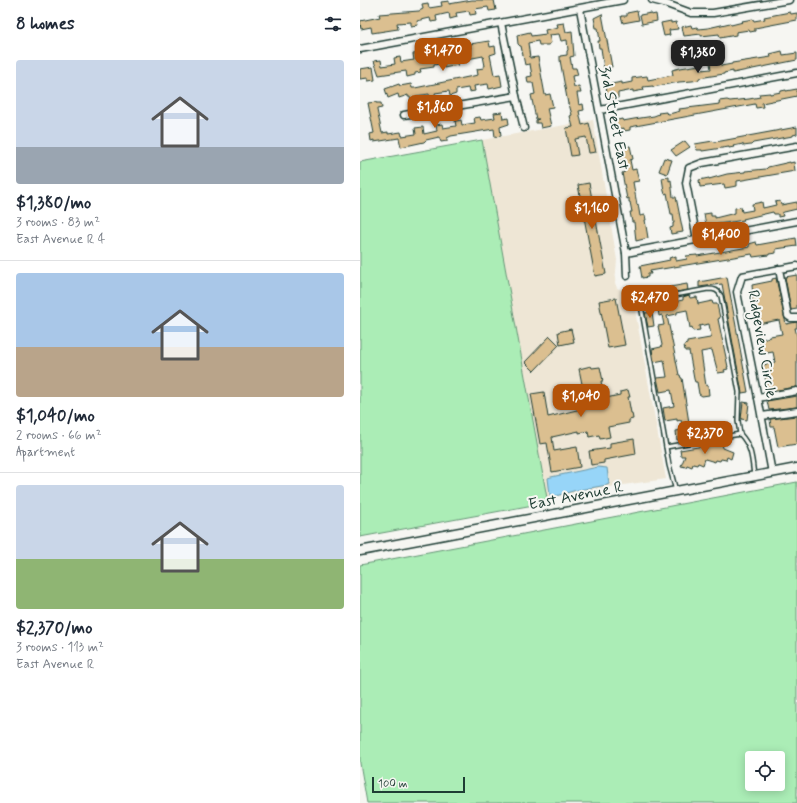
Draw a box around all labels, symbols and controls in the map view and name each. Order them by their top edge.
text: 8 homes [16,13,75,35]
icon: filters [322,13,344,35]
pin: $1,470 [410,38,476,72]
pin: $1,380 [665,40,731,74]
text: $1,470 [424,42,462,59]
text: $1,380 [680,44,716,61]
street label: 3rd Street East [594,64,634,172]
icon: home [144,86,216,158]
pin: $1,860 [402,95,468,129]
text: $1,860 [417,99,453,116]
text: $1,380/mo [16,192,91,214]
pin: $1,160 [559,196,625,230]
text: $1,160 [574,200,610,217]
text: 3 rooms · 83 m² [16,214,100,231]
pin: $1,400 [688,222,754,256]
text: $1,400 [701,226,741,243]
text: East Avenue R 4 [16,231,105,248]
pin: $2,470 [617,285,683,319]
street label: Ridgeview Circle [741,288,782,400]
text: $2,470 [630,289,670,306]
icon: home [144,299,216,371]
pin: $1,040 [548,384,614,418]
text: $1,040 [562,388,600,405]
text: $1,040/mo [16,405,95,427]
pin: $2,370 [672,421,738,455]
text: $2,370 [687,425,723,442]
text: 2 rooms · 66 m² [16,427,101,444]
text: Apartment [16,444,75,461]
street label: East Avenue R [527,477,625,515]
icon: home [144,511,216,583]
text: $2,370/mo [16,617,92,639]
text: 3 rooms · 113 m² [16,639,104,656]
text: East Avenue R [16,656,94,673]
map controls [745,751,785,791]
button: locate [745,751,785,791]
scale bar [372,775,465,794]
text: 100 m [378,777,408,791]

